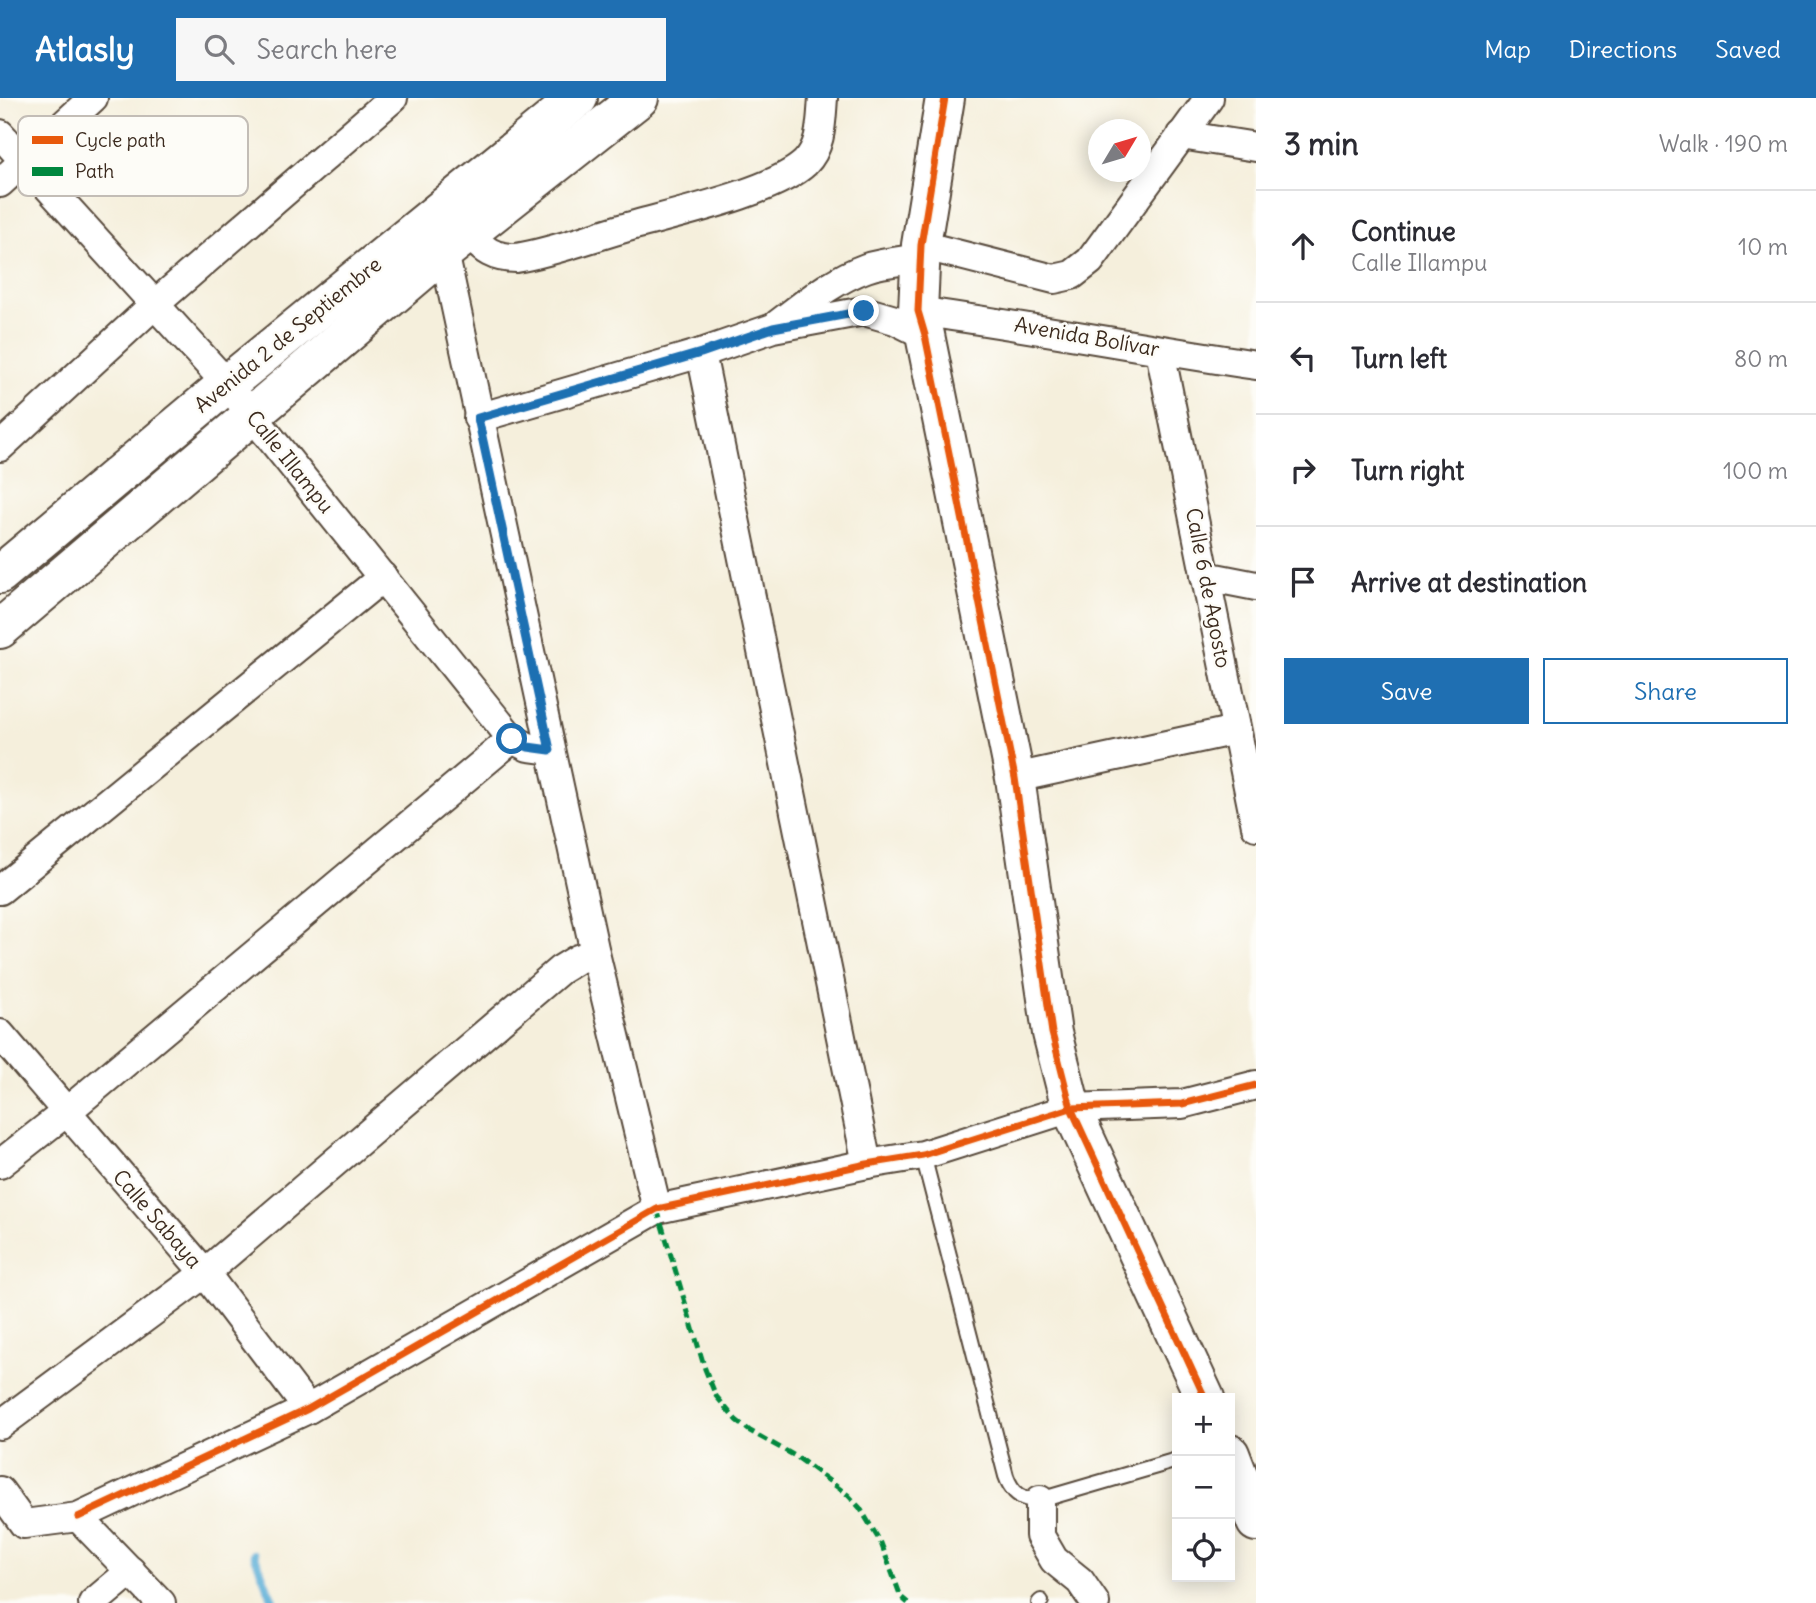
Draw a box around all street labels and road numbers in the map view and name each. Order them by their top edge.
street label: Avenida 2 de Septiembre [189,251,387,419]
street label: Avenida Bolívar [1013,310,1162,363]
street label: Calle Illampu [241,405,340,519]
street label: Calle 6 de Agosto [1180,506,1237,670]
street label: Calle Sabaya [107,1164,208,1274]

